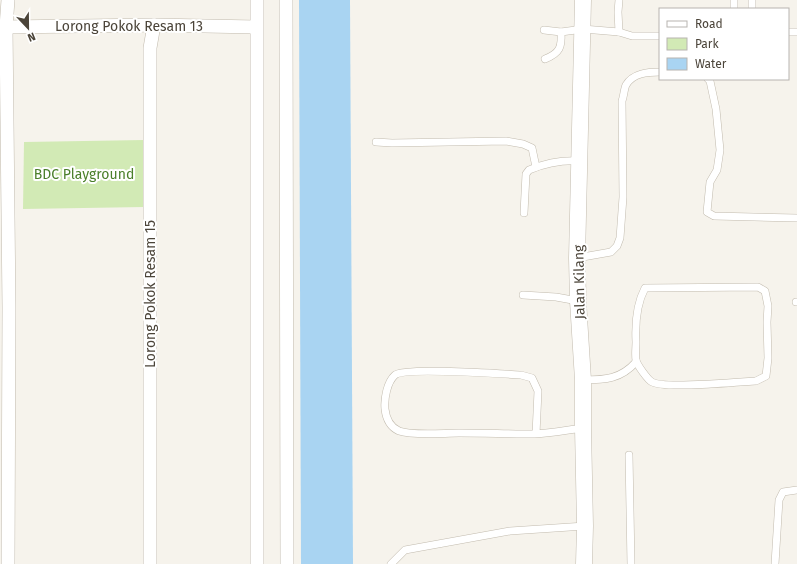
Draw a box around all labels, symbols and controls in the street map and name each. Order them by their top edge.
north arrow [8,8,48,48]
legend [659,8,789,80]
text: Road [695,17,723,31]
street label: Lorong Pokok Resam 13 [55,18,203,35]
text: N [26,29,37,44]
text: Park [695,37,719,51]
text: Water [695,57,727,71]
park label: BDC Playground [34,166,134,183]
street label: Lorong Pokok Resam 15 [142,220,159,368]
street label: Jalan Kilang [570,244,589,319]

